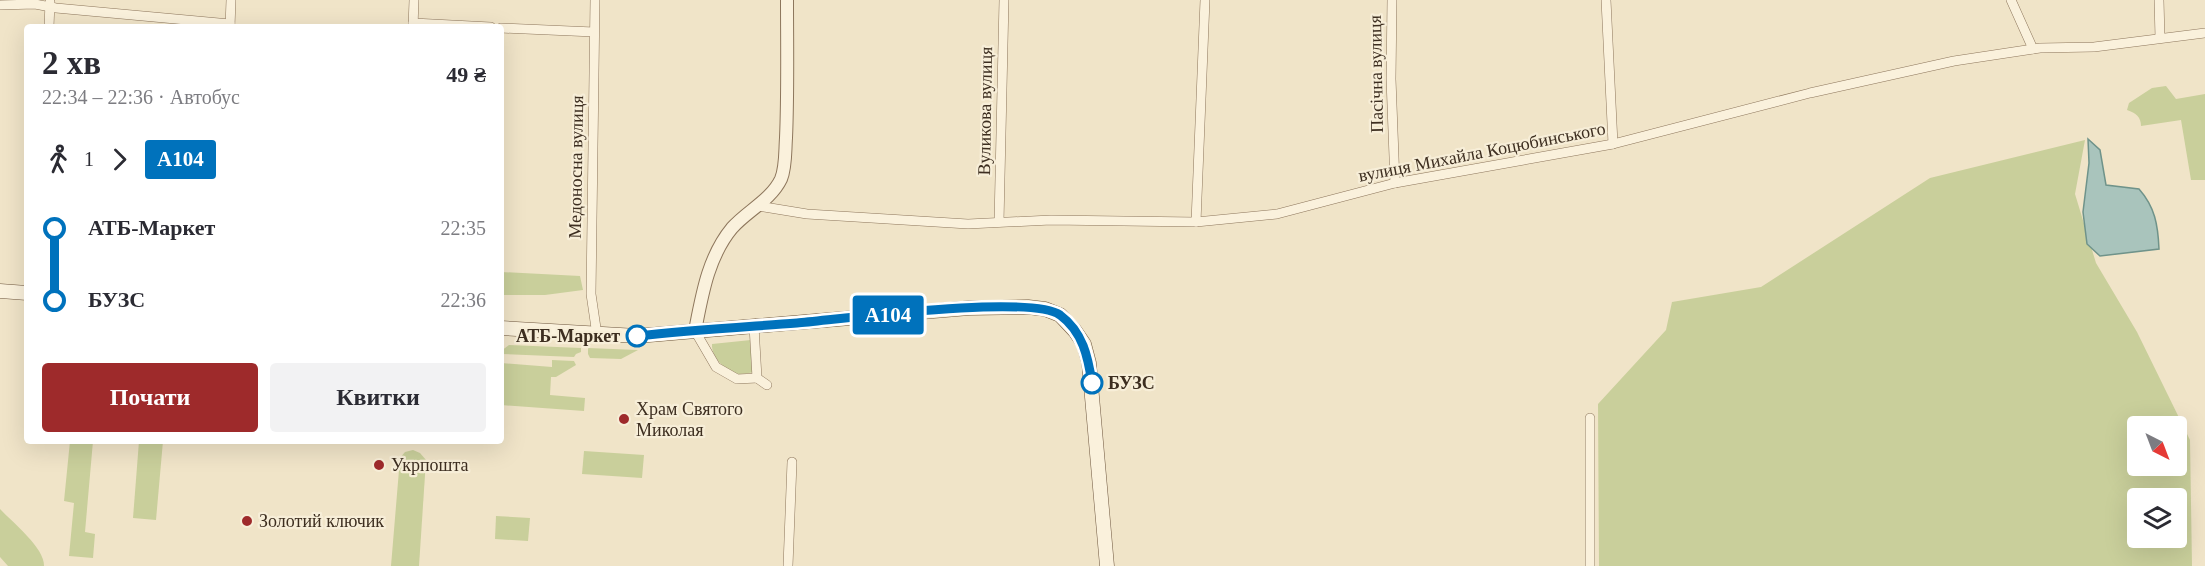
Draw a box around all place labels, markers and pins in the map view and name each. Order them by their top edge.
marker: АТБ-Маркет [626,325,648,347]
place label: АТБ-Маркет [516,326,620,346]
marker: БУЗС [1081,372,1103,394]
place label: БУЗС [1108,373,1155,393]
place label: Храм Святого Миколая [636,399,743,440]
marker: Храм Святого Миколая [617,412,631,426]
place label: Укрпошта [391,455,468,475]
marker: Укрпошта [372,458,386,472]
place label: Золотий ключик [259,511,384,531]
marker: Золотий ключик [240,514,254,528]

